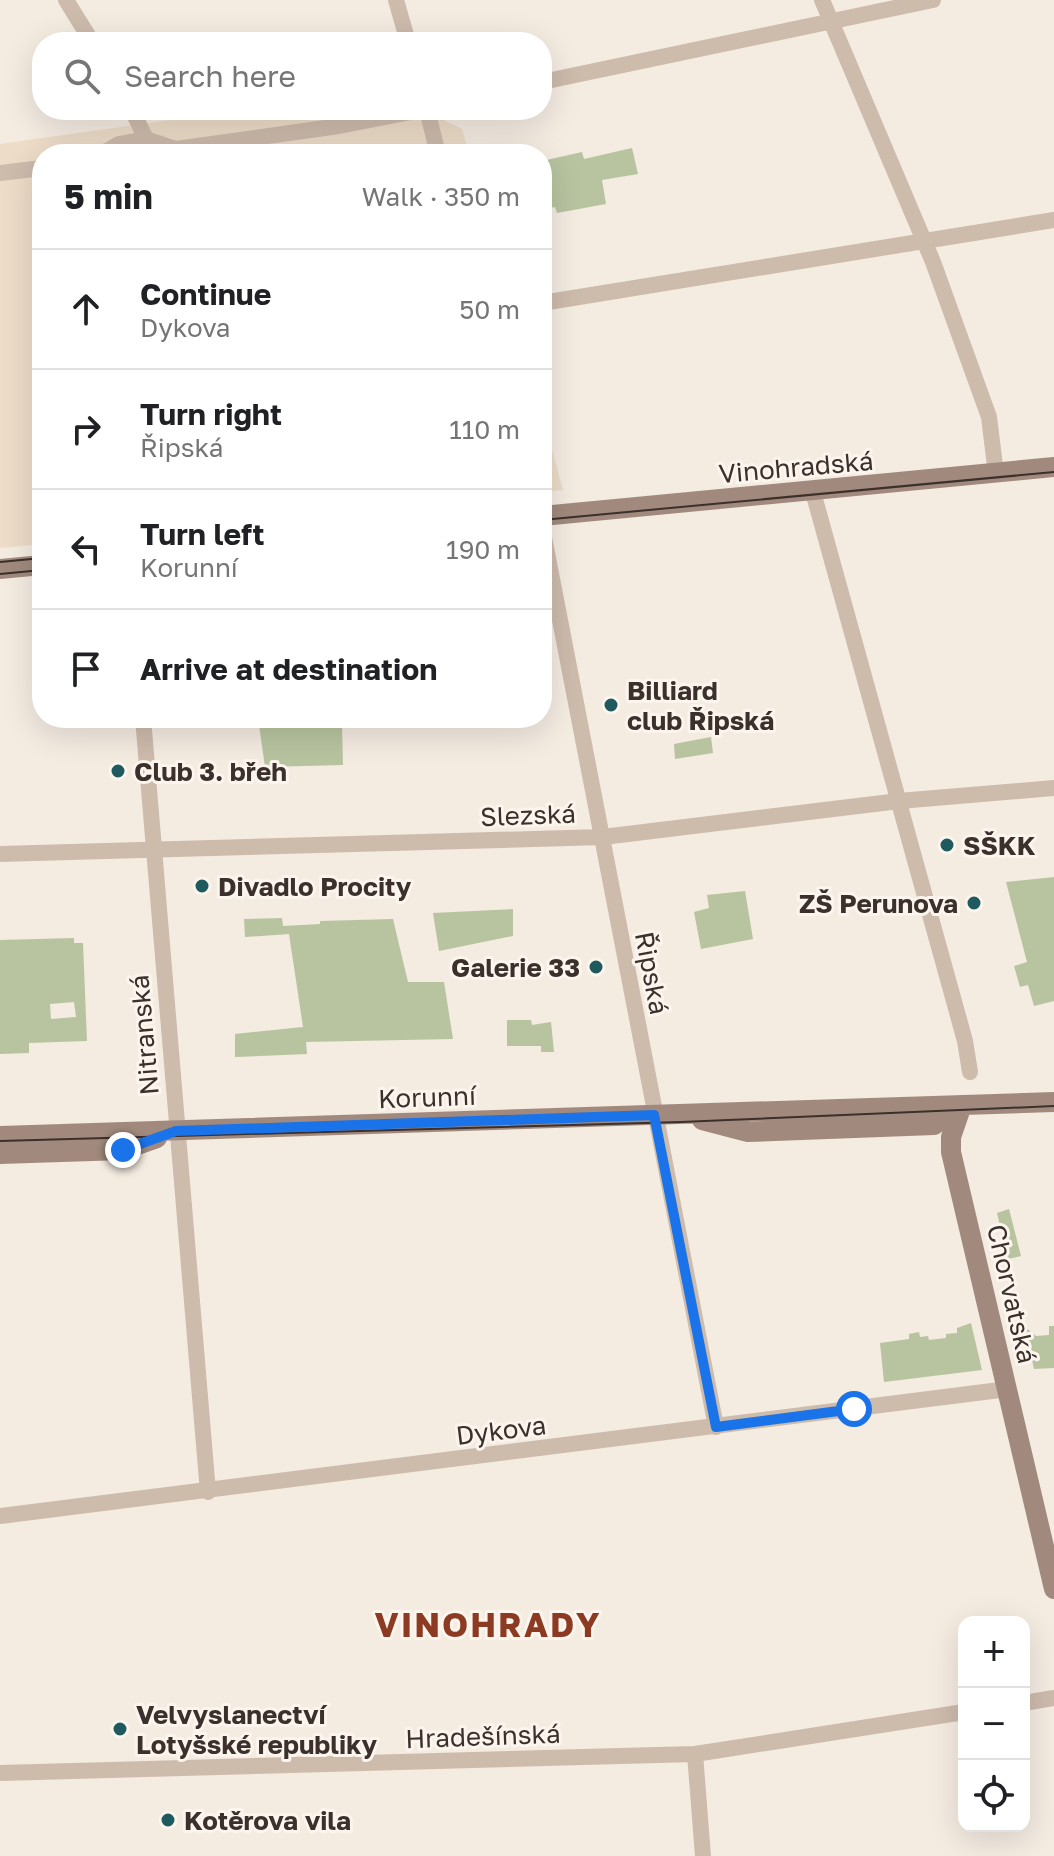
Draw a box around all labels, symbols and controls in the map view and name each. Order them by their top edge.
search box [32,32,552,120]
icon: search [60,54,104,98]
text: Search here [124,58,296,94]
text: 5 min [64,176,153,216]
text: Walk · 350 m [362,181,520,212]
text: Continue [140,276,271,312]
icon: ahead [64,287,108,331]
text: 50 m [459,294,520,325]
text: Dykova [140,312,230,343]
text: Turn right [140,396,282,432]
icon: right [64,407,108,451]
text: 110 m [449,414,520,445]
text: Řipská [140,432,224,463]
street label: Vinohradská [717,445,875,489]
text: Turn left [140,516,265,552]
icon: left [64,527,108,571]
text: 190 m [446,534,520,565]
text: Korunní [140,552,238,583]
icon: arrive [64,647,108,691]
text: Arrive at destination [140,651,437,687]
place label: Billiard club Řipská [627,675,774,736]
marker: Billiard club Řipská [602,696,620,714]
place label: Club 3. břeh [134,756,287,787]
marker: Club 3. břeh [109,762,127,780]
street label: Slezská [480,798,576,832]
place label: SŠKK [963,830,1036,861]
marker: SŠKK [938,836,956,854]
place label: Divadlo Procity [218,871,412,902]
marker: Divadlo Procity [193,877,211,895]
place label: ZŠ Perunova [799,888,958,919]
marker: ZŠ Perunova [965,894,983,912]
street label: Řipská [629,929,675,1017]
place label: Galerie 33 [451,952,580,983]
marker: Galerie 33 [587,958,605,976]
street label: Nitranská [123,974,165,1096]
street label: Korunní [378,1080,478,1114]
route end [105,1132,141,1168]
street label: Chorvatská [981,1221,1043,1367]
route start [836,1391,872,1427]
street label: Dykova [454,1409,548,1451]
district label: VINOHRADY [375,1604,601,1644]
map controls [958,1616,1030,1832]
button: + [958,1616,1030,1688]
button: − [958,1688,1030,1760]
place label: Velvyslanectví Lotyšské republiky [136,1699,378,1760]
street label: Hradešínská [405,1718,561,1754]
marker: Velvyslanectví Lotyšské republiky [111,1720,129,1738]
button: locate [958,1760,1030,1832]
place label: Kotěrova vila [184,1805,351,1836]
marker: Kotěrova vila [159,1811,177,1829]

